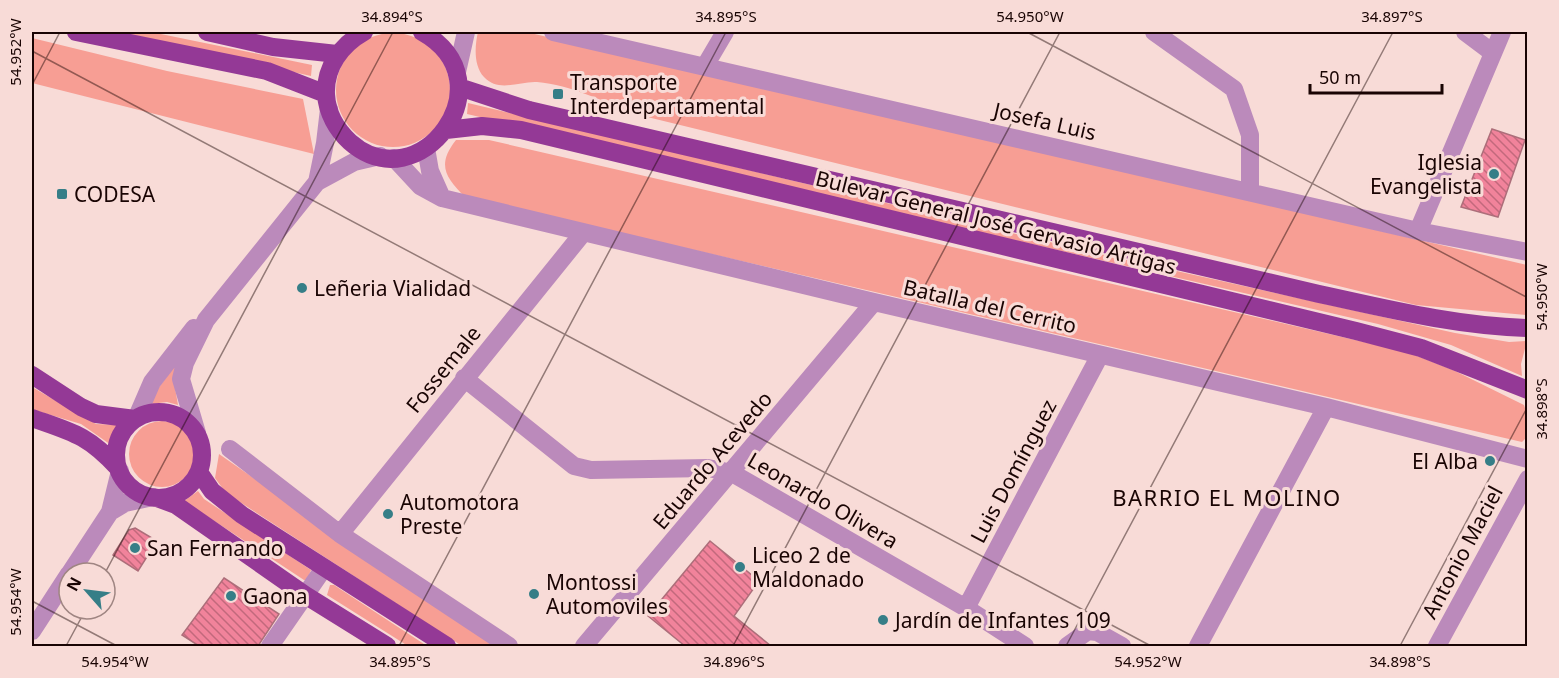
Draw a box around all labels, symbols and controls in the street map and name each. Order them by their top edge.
text: 34.894°S [361,6,423,26]
text: 34.895°S [695,6,757,26]
text: 54.950°W [996,6,1064,26]
text: 34.897°S [1361,6,1423,26]
text: 54.952°W [5,18,25,86]
scale bar [1310,57,1442,95]
text: 50 m [1319,65,1361,89]
place label: Transporte Interdepartamental [570,68,765,120]
marker: Transporte Interdepartamental [551,87,565,101]
street label: Josefa Luis [989,95,1099,146]
place label: Iglesia Evangelista [1370,148,1482,200]
street label: Bulevar General José Gervasio Artigas [813,164,1179,280]
marker: Iglesia Evangelista [1487,167,1501,181]
place label: CODESA [74,180,156,208]
marker: CODESA [55,187,69,201]
text: 54.950°W [1531,263,1551,331]
street label: Batalla del Cerrito [901,272,1079,340]
place label: Leñeria Vialidad [314,274,471,302]
marker: Leñeria Vialidad [295,281,309,295]
street label: Fossemale [399,320,487,418]
text: 34.898°S [1531,378,1551,440]
street label: Eduardo Acevedo [646,385,778,535]
street label: Luis Domínguez [963,394,1063,547]
street label: Leonardo Olivera [743,446,903,554]
place label: El Alba [1412,447,1478,475]
marker: El Alba [1483,454,1497,468]
street label: Antonio Maciel [1415,481,1509,623]
district label: BARRIO EL MOLINO [1112,482,1342,512]
place label: Automotora Preste [400,488,519,540]
marker: Automotora Preste [381,507,395,521]
place label: San Fernando [147,534,284,562]
marker: San Fernando [128,541,142,555]
place label: Liceo 2 de Maldonado [752,541,864,593]
marker: Liceo 2 de Maldonado [733,560,747,574]
north arrow [57,561,117,621]
text: 54.954°W [5,568,25,636]
place label: Montossi Automoviles [546,568,668,620]
text: N [61,573,87,595]
place label: Gaona [243,582,308,610]
marker: Montossi Automoviles [527,587,541,601]
marker: Gaona [224,589,238,603]
place label: Jardín de Infantes 109 [893,606,1111,634]
marker: Jardín de Infantes 109 [876,613,890,627]
text: 54.954°W [81,651,149,671]
text: 34.895°S [369,651,431,671]
text: 34.896°S [703,651,765,671]
text: 54.952°W [1114,651,1182,671]
text: 34.898°S [1369,651,1431,671]

